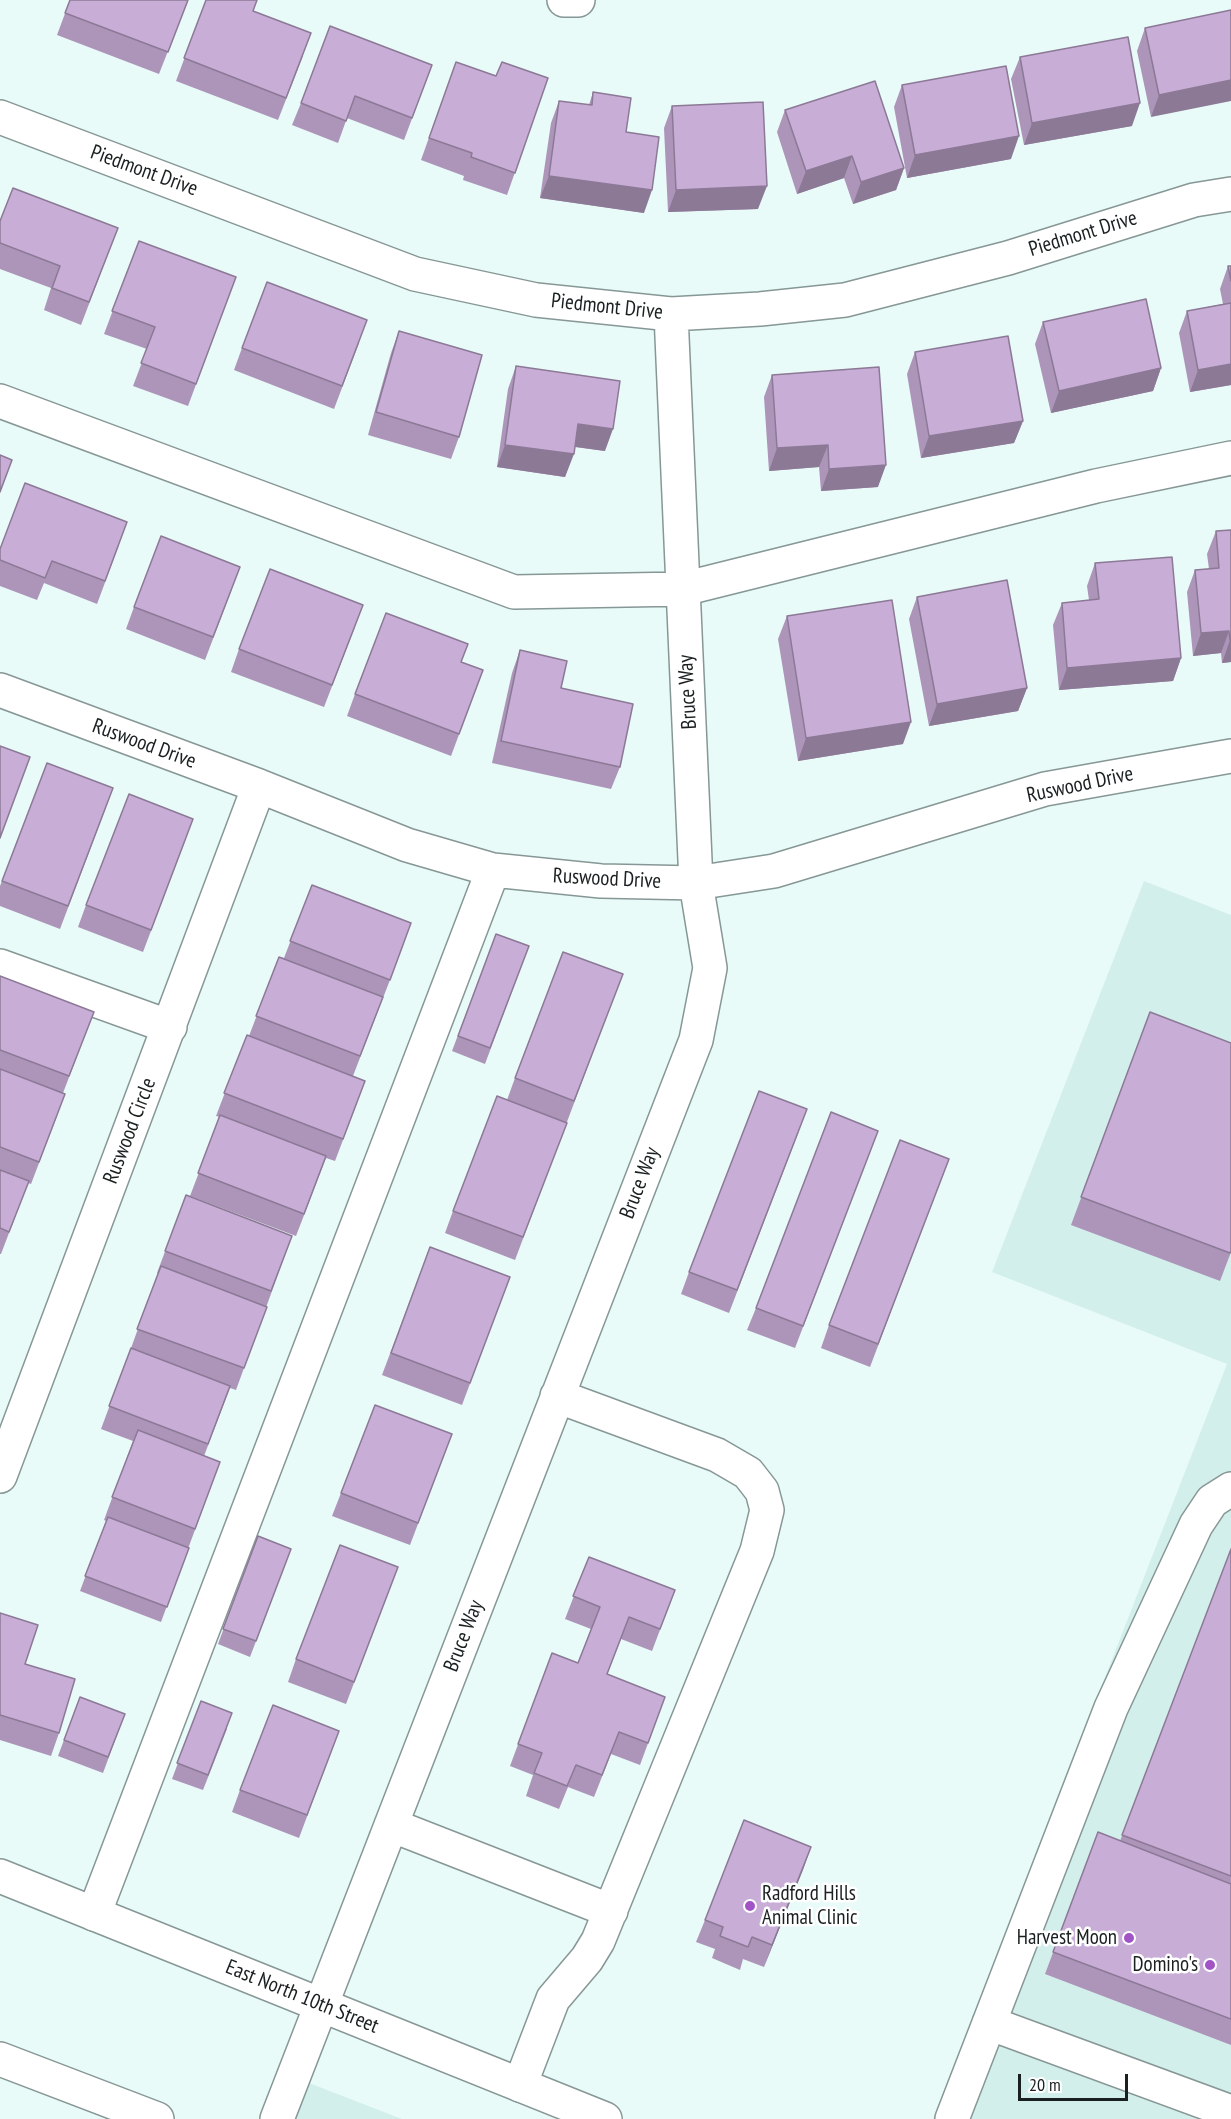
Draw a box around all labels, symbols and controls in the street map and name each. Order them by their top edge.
street label: Piedmont Drive [87,140,201,202]
street label: Piedmont Drive [1026,206,1140,262]
street label: Piedmont Drive [550,289,664,325]
street label: Bruce Way [673,654,703,730]
street label: Ruswood Drive [89,714,199,774]
street label: Ruswood Drive [1024,761,1136,809]
street label: Ruswood Drive [552,864,662,894]
street label: Ruswood Circle [98,1075,162,1187]
street label: Bruce Way [615,1144,665,1222]
street label: Bruce Way [439,1597,489,1675]
place label: Radford Hills Animal Clinic [762,1881,857,1931]
marker: Radford Hills Animal Clinic [743,1899,757,1913]
place label: Harvest Moon [1017,1925,1117,1951]
marker: Harvest Moon [1122,1931,1136,1945]
place label: Domino's [1133,1952,1198,1978]
street label: East North 10th Street [222,1955,382,2039]
marker: Domino's [1203,1958,1217,1972]
scale bar [1021,2062,1130,2100]
text: 20 m [1029,2073,1061,2096]

